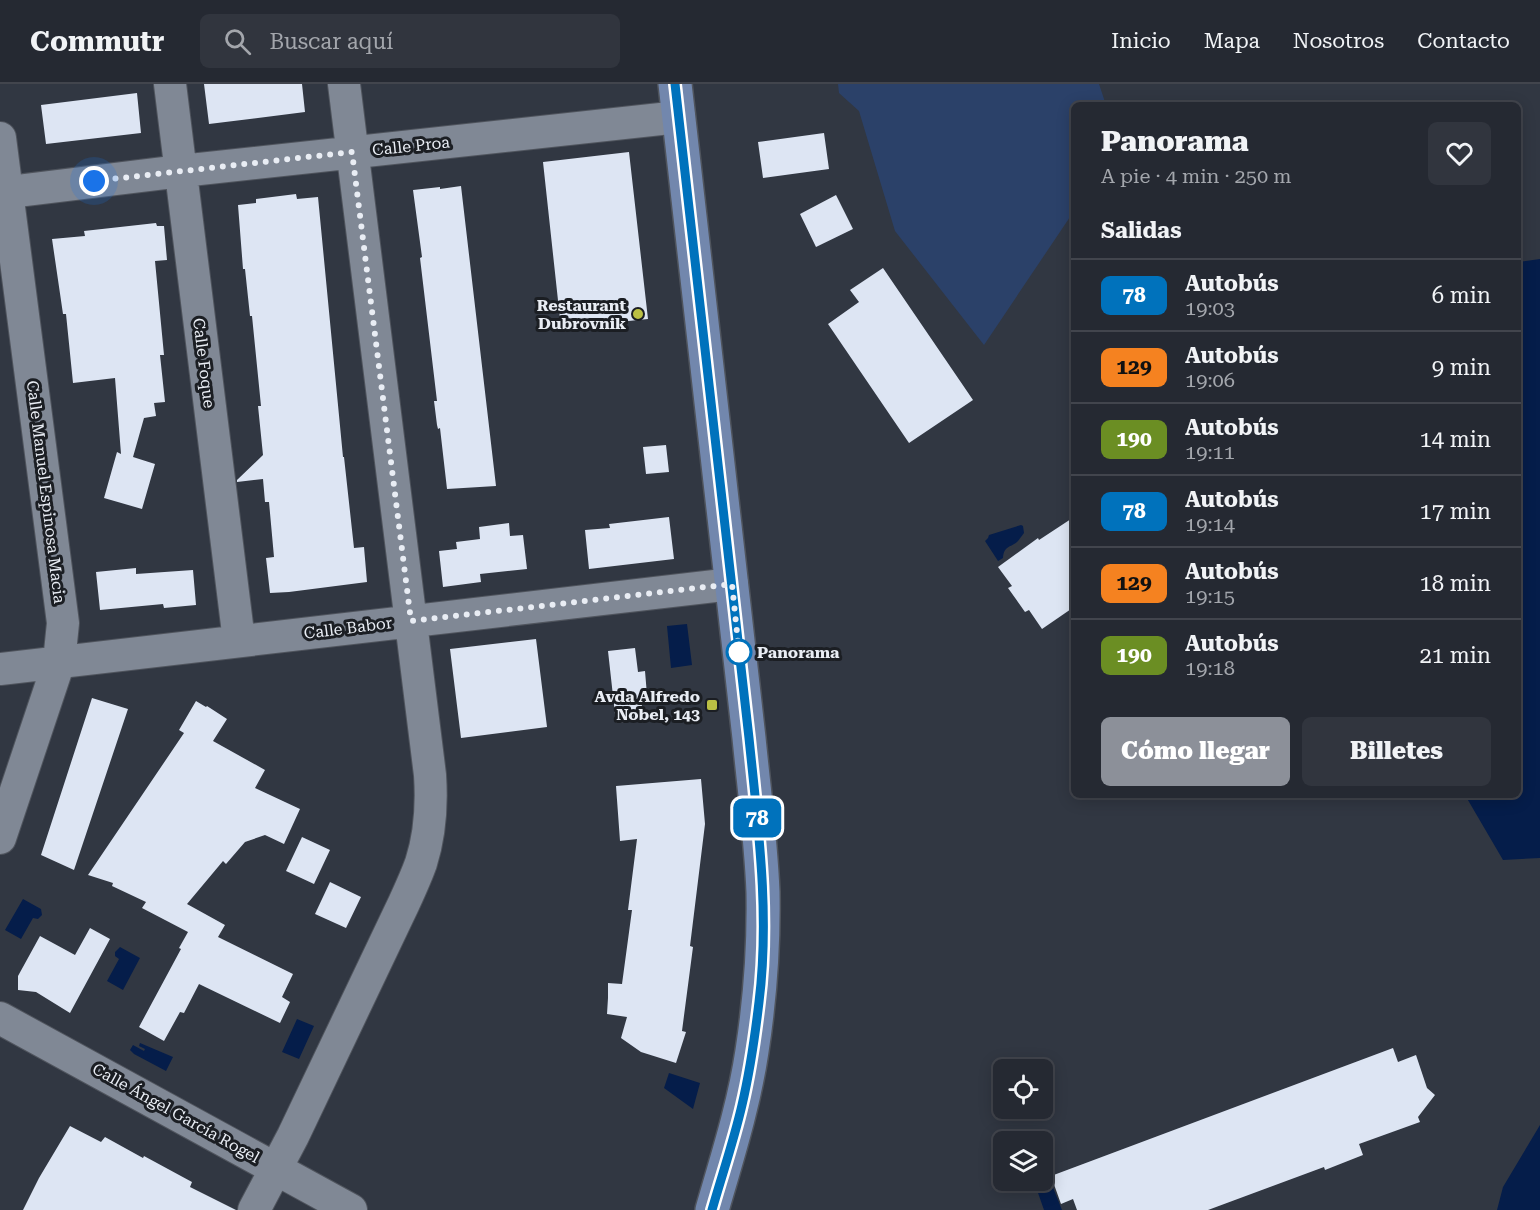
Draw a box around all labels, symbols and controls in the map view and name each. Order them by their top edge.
search box [200,14,620,68]
text: Commutr [30,25,164,58]
icon: search [221,25,254,58]
text: Buscar aquí [269,29,393,54]
text: Inicio [1111,29,1171,53]
text: Mapa [1204,29,1260,53]
text: Nosotros [1293,29,1384,53]
text: Contacto [1417,29,1510,53]
button: heart [1428,122,1491,185]
text: Panorama [1101,125,1249,158]
street label: Calle Proa [371,132,451,160]
text: A pie · 4 min · 250 m [1101,164,1292,188]
your location [79,166,109,196]
text: Salidas [1101,218,1182,243]
text: Autobús [1185,271,1279,296]
text: 78 [1122,283,1146,307]
text: 6 min [1432,283,1491,308]
place label: Restaurant Dubrovnik [537,296,627,333]
text: 19:03 [1185,296,1235,320]
marker: Restaurant Dubrovnik [631,307,645,321]
street label: Calle Foque [189,317,219,409]
text: Autobús [1185,343,1279,368]
text: 129 [1116,355,1152,379]
text: 9 min [1432,355,1491,380]
text: 19:06 [1185,368,1235,392]
street label: Calle Manuel Espinosa Macia [23,379,69,605]
text: Autobús [1185,415,1279,440]
text: 190 [1116,427,1152,451]
text: 14 min [1420,427,1491,452]
text: 19:11 [1185,440,1235,464]
text: Autobús [1185,487,1279,512]
text: 78 [1122,499,1146,523]
text: 17 min [1420,499,1491,524]
text: 19:14 [1185,512,1235,536]
text: Autobús [1185,559,1279,584]
text: 129 [1116,571,1152,595]
text: 18 min [1420,571,1491,596]
text: 19:15 [1185,584,1235,608]
street label: Calle Babor [303,613,394,643]
text: Autobús [1185,631,1279,656]
marker: Panorama [726,639,752,665]
place label: Panorama [757,643,840,662]
text: 190 [1116,643,1152,667]
text: 21 min [1420,643,1491,668]
text: 19:18 [1185,656,1235,680]
place label: Avda Alfredo Nobel, 143 [594,687,700,724]
marker: Avda Alfredo Nobel, 143 [705,698,719,712]
button: Cómo llegar [1101,717,1290,786]
button: Billetes [1302,717,1491,786]
line badge: 78 [730,798,784,838]
text: 78 [745,806,769,830]
street label: Calle Ángel García Rogel [89,1059,263,1167]
map controls [993,1059,1053,1191]
button: locate [993,1059,1053,1119]
button: layers [993,1131,1053,1191]

